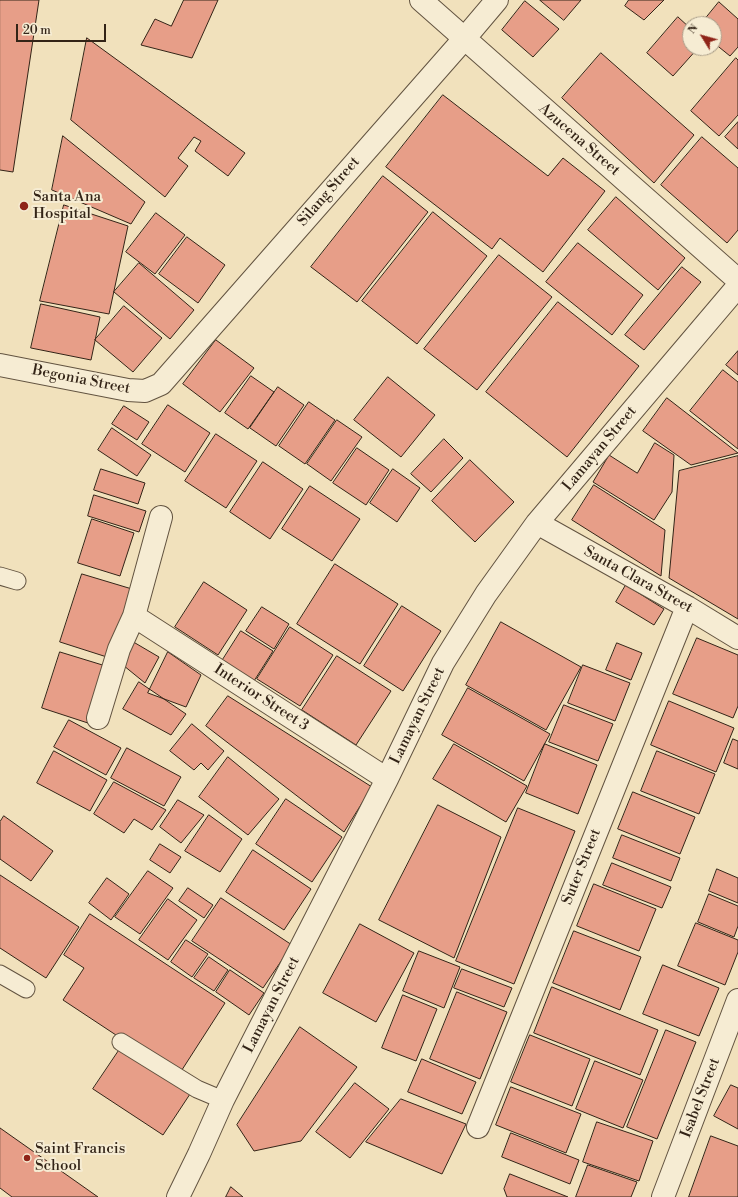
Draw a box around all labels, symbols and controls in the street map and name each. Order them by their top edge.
scale bar [18,16,108,42]
north arrow [682,16,722,56]
text: N [685,22,701,37]
text: 20 m [23,23,51,38]
street label: Azucena Street [535,100,623,180]
street label: Silang Street [294,154,364,230]
place label: Santa Ana Hospital [33,188,101,223]
marker: Santa Ana Hospital [18,200,30,212]
street label: Begonia Street [30,362,132,398]
street label: Lamayan Street [559,403,641,495]
street label: Santa Clara Street [580,543,696,617]
street label: Interior Street 3 [210,661,312,735]
street label: Lamayan Street [387,665,449,767]
street label: Suter Street [559,826,605,908]
street label: Lamayan Street [240,954,304,1056]
street label: Isabel Street [678,1055,724,1141]
place label: Saint Francis School [35,1140,125,1175]
marker: Saint Francis School [22,1153,32,1163]

